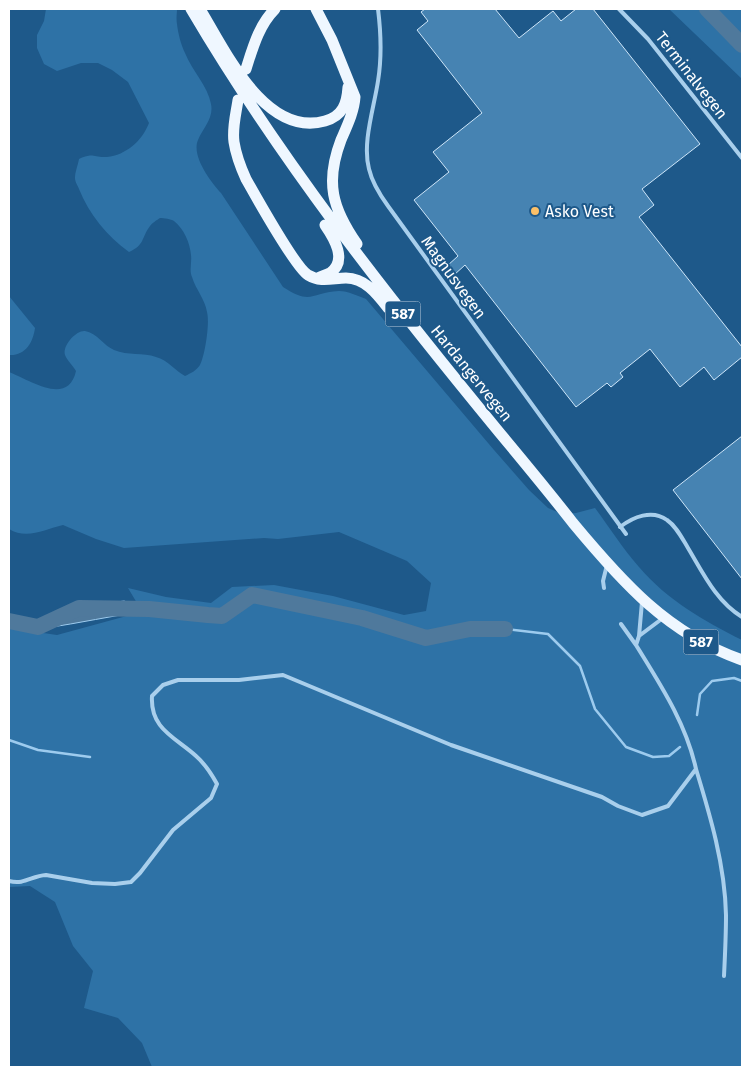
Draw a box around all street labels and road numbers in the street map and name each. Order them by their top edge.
street label: Terminalvegen [652,28,732,123]
street label: Magnusvegen [417,232,490,322]
road number: 587 [386,302,420,326]
street label: Hardangervegen [427,321,516,425]
road number: 587 [684,630,718,654]

